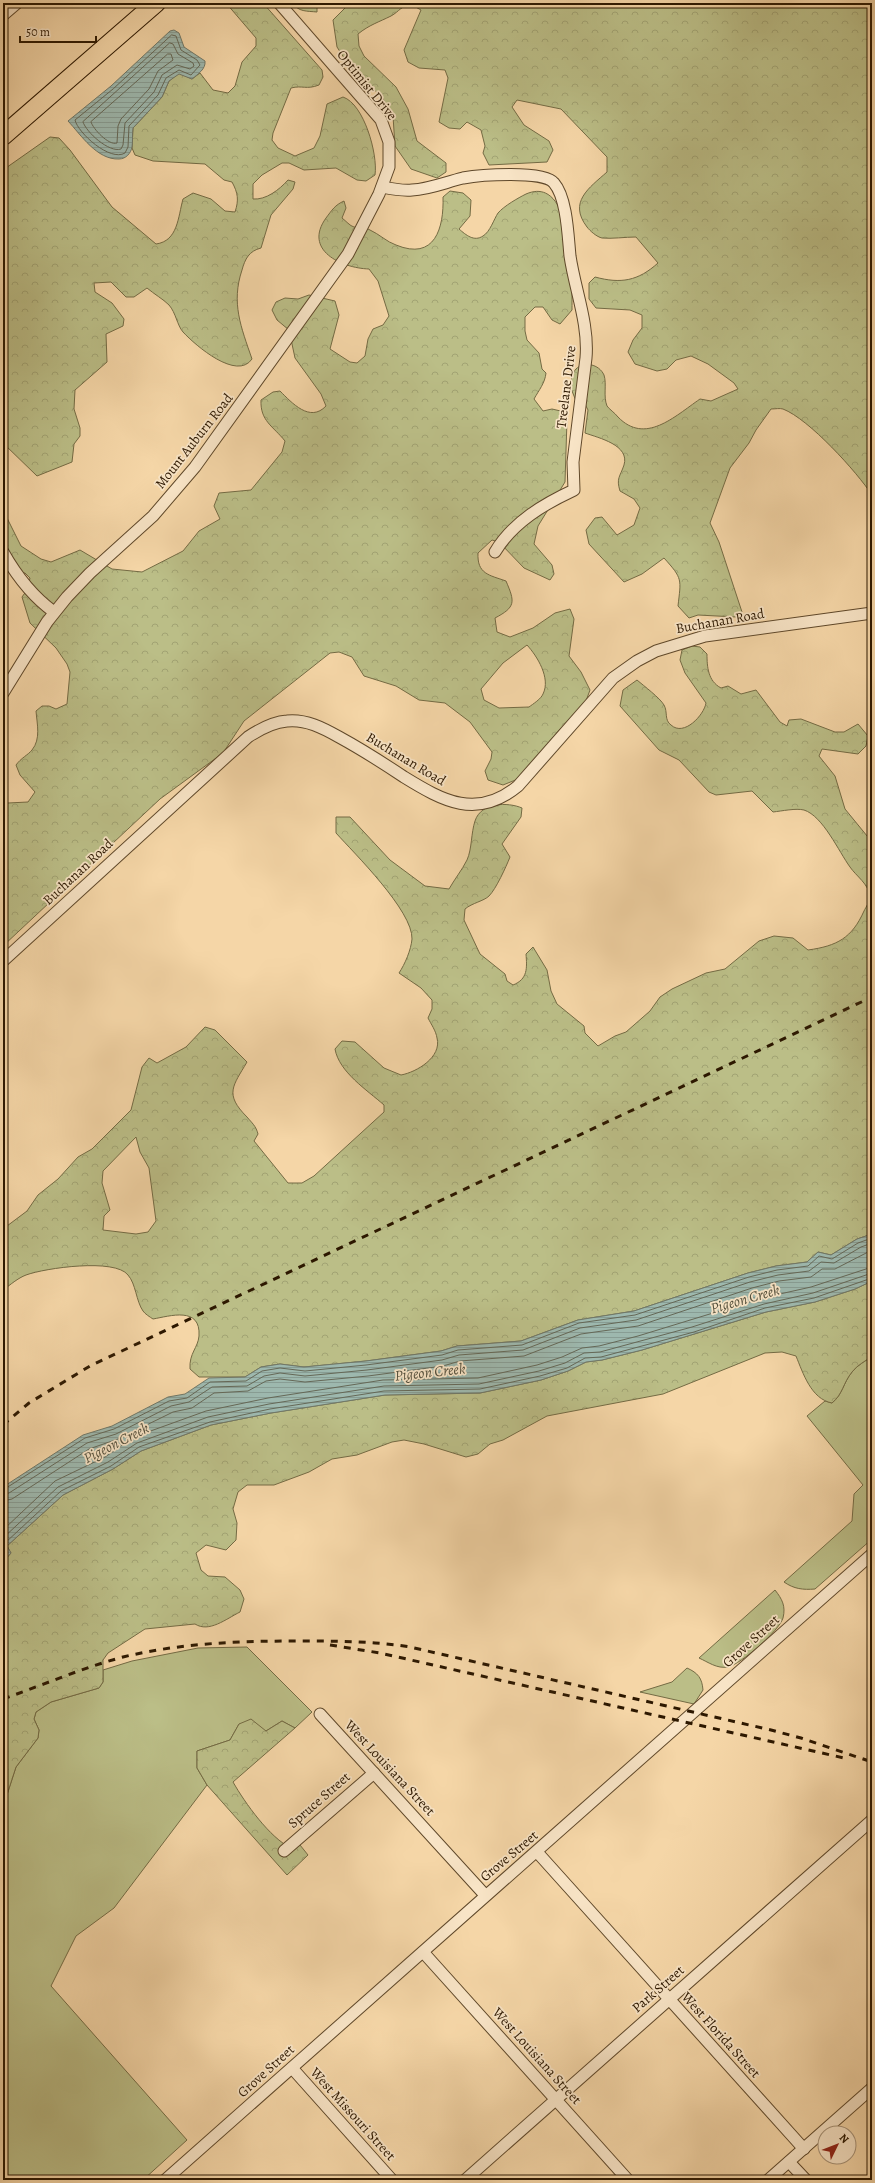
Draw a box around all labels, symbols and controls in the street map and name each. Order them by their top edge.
scale bar [20,18,96,44]
text: 50 m [26,24,50,40]
street label: Optimist Drive [333,46,401,124]
street label: Treelane Drive [552,345,580,429]
street label: Mount Auburn Road [151,389,238,493]
street label: Buchanan Road [674,604,766,638]
street label: Buchanan Road [363,728,450,790]
street label: Buchanan Road [39,834,118,910]
water label: Pigeon Creek [708,1280,782,1318]
water label: Pigeon Creek [394,1358,467,1386]
water label: Pigeon Creek [80,1418,152,1468]
street label: Grove Street [718,1610,784,1672]
street label: West Louisiana Street [340,1715,440,1820]
street label: Spruce Street [284,1767,355,1832]
street label: Grove Street [476,1826,542,1886]
street label: Park Street [628,1961,688,2017]
street label: West Florida Street [677,1987,765,2082]
street label: West Louisiana Street [488,2003,586,2109]
street label: Grove Street [233,2040,299,2102]
street label: West Missouri Street [305,2063,400,2165]
north arrow [817,2125,857,2165]
text: N [836,2130,852,2147]

